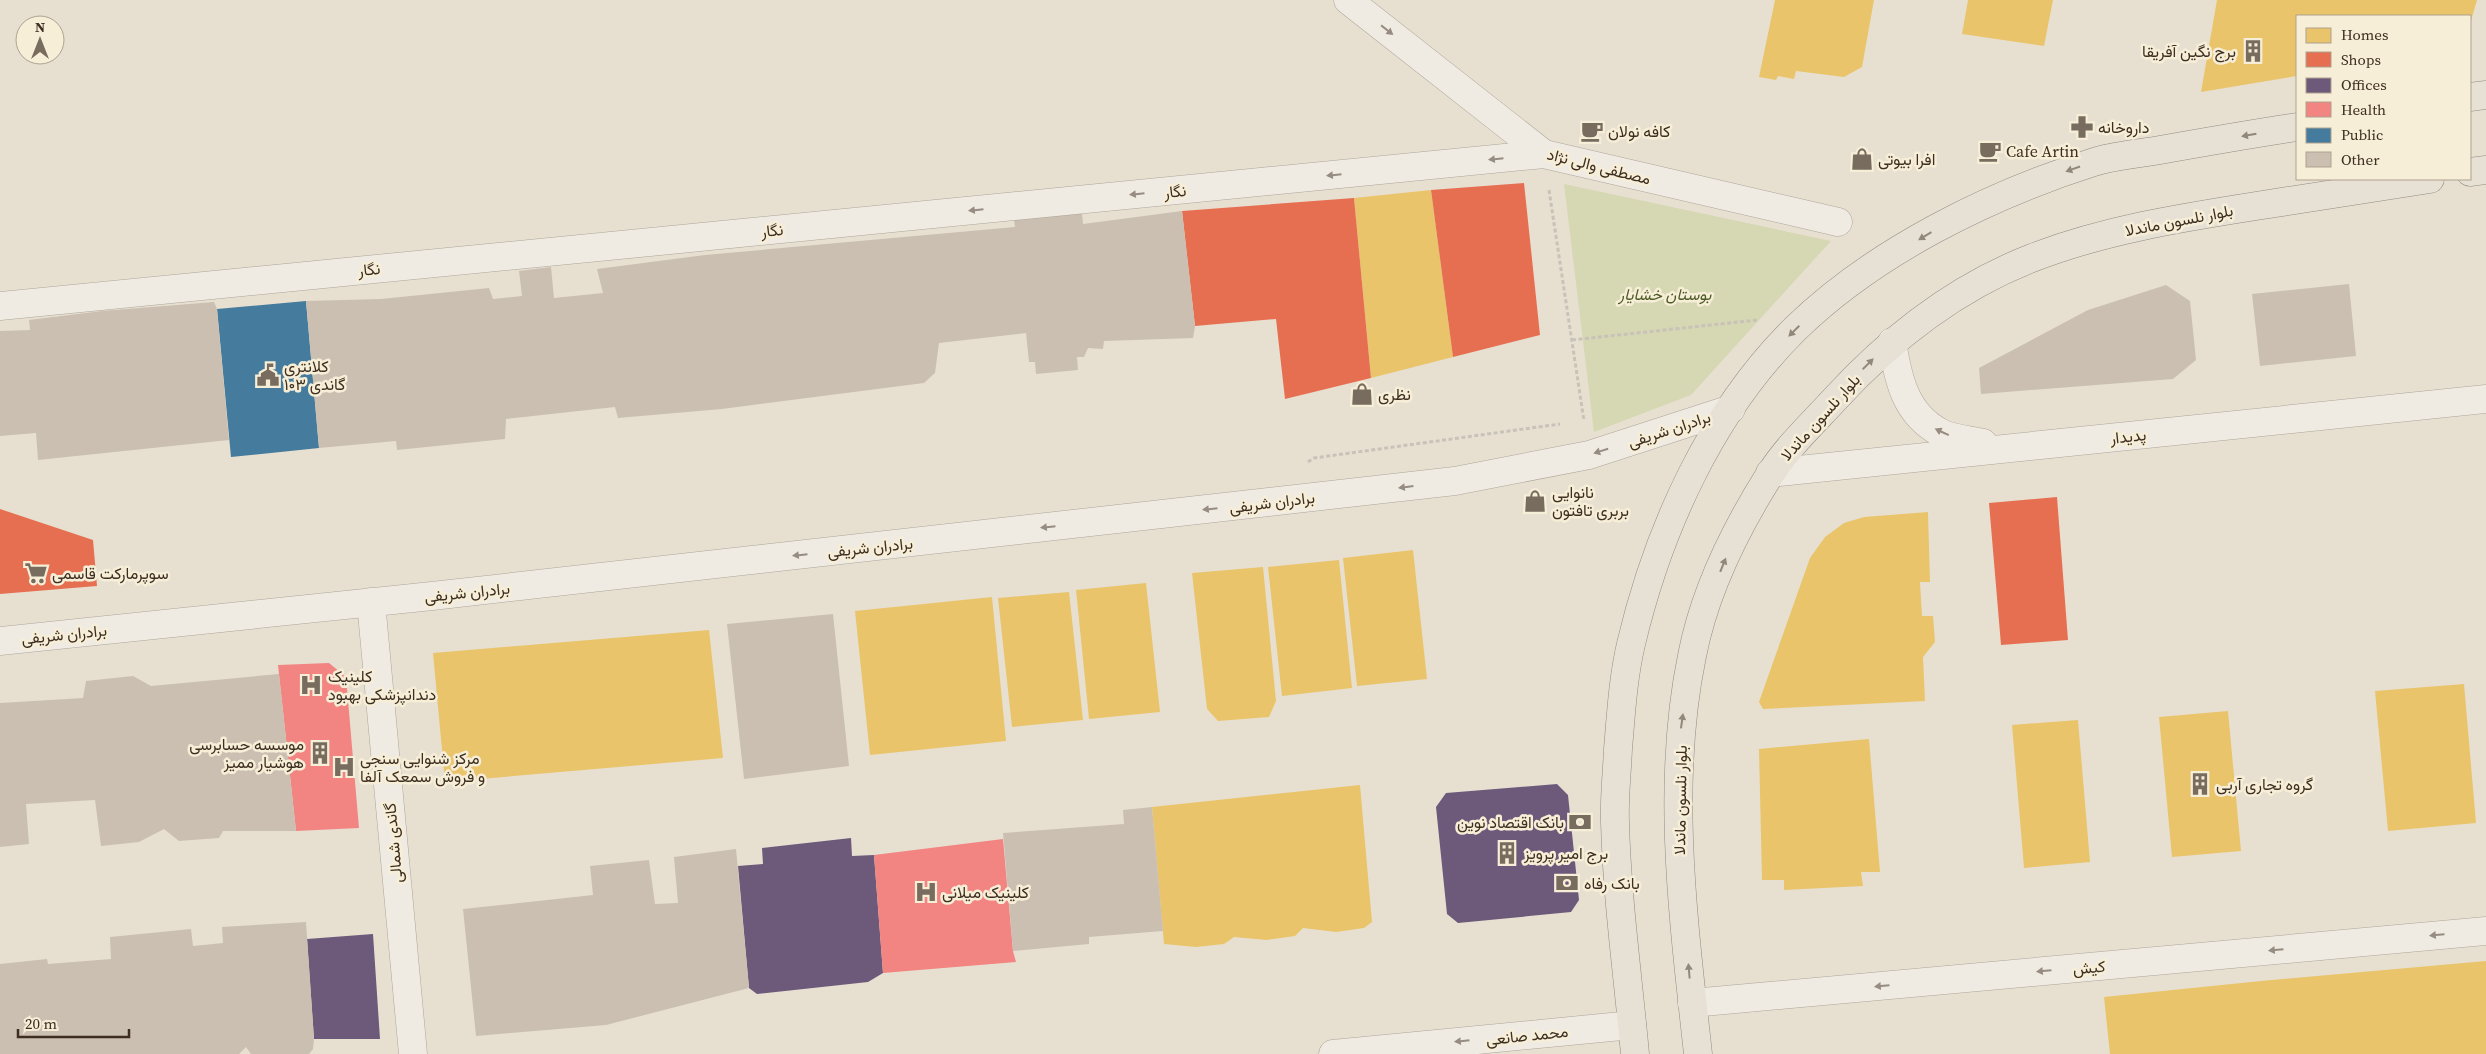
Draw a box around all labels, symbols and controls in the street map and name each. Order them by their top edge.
north arrow [15,15,65,65]
legend [2296,15,2471,180]
text: N [35,17,45,37]
text: Homes [2341,24,2388,45]
one-way arrow [1380,25,1393,36]
building icon: برج نگین آفریقا [2240,38,2266,64]
place label: برج نگین آفریقا [2142,40,2236,63]
text: Shops [2341,49,2381,70]
text: Offices [2341,74,2387,95]
text: Health [2341,99,2386,120]
pharmacy icon: داروخانه [2069,114,2095,140]
place label: داروخانه [2098,116,2149,138]
cafe icon: کافه نولان [1579,118,1605,144]
place label: کافه نولان [1608,120,1670,142]
text: Public [2341,124,2383,145]
one-way arrow [2241,131,2257,139]
cafe icon: Cafe Artin [1977,138,2003,164]
place label: Cafe Artin [2006,140,2079,162]
street label: مصطفی والی نژاد [1545,142,1653,190]
shop icon: افرا بيوتى [1849,146,1875,172]
place label: افرا بيوتى [1878,148,1935,170]
text: Other [2341,149,2380,170]
one-way arrow [1487,155,1503,163]
one-way arrow [2065,166,2080,174]
one-way arrow [1326,171,1342,179]
street label: نگار [1162,179,1187,203]
one-way arrow [1129,190,1145,198]
street label: بلوار نلسون ماندلا [2123,199,2235,241]
one-way arrow [967,206,983,214]
street label: نگار [759,218,784,242]
one-way arrow [1918,231,1932,240]
street label: نگار [356,257,381,281]
park label: بوستان خشایار [1618,283,1712,305]
one-way arrow [1788,325,1800,337]
place label: کلانتری ۱۰۳ گاندی [284,355,345,395]
one-way arrow [1862,358,1874,370]
public building icon: کلانتری ۱۰۳ گاندی [255,362,281,388]
street label: بلوار نلسون ماندلا [1775,369,1865,465]
shop icon: نظری [1349,381,1375,407]
place label: نظری [1378,383,1411,405]
street label: برادران شریفی [1625,405,1713,453]
street label: پدیدار [2108,423,2147,450]
one-way arrow [1935,428,1949,436]
one-way arrow [1593,447,1608,455]
place label: نانوایی بربری تافتون [1552,481,1629,521]
one-way arrow [1398,483,1414,491]
street label: برادران شریفی [1228,486,1316,518]
shop icon: نانوایی بربری تافتون [1522,488,1548,514]
one-way arrow [1202,505,1218,513]
one-way arrow [1040,523,1056,531]
street label: برادران شریفی [826,532,914,562]
one-way arrow [792,551,808,559]
one-way arrow [1719,558,1727,572]
supermarket icon: سوپرمارکت قاسمی [23,560,49,586]
place label: سوپرمارکت قاسمی [52,562,169,585]
street label: برادران شریفی [423,577,511,607]
street label: برادران شریفی [20,619,108,649]
place label: کلینیک دندانپزشکی بهبود [328,665,436,706]
hospital icon: کلینیک دندانپزشکی بهبود [298,672,324,698]
one-way arrow [1679,713,1687,729]
place label: موسسه حسابرسی هوشیار ممیز [189,733,304,773]
building icon: موسسه حسابرسی هوشیار ممیز [307,740,333,766]
street label: بلوار نلسون ماندلا [1668,745,1692,855]
place label: مرکز شنوایی سنجی و فروش سمعک آلفا [360,747,485,787]
hospital icon: مرکز شنوایی سنجی و فروش سمعک آلفا [331,754,357,780]
building icon: گروه تجاری آربی [2187,771,2213,797]
place label: گروه تجاری آربی [2216,773,2313,795]
street label: گاندی شمالی [379,802,407,884]
bank icon: بانک اقتصاد نوین [1567,809,1593,835]
place label: بانک اقتصاد نوین [1457,811,1564,833]
building icon: برج امیر پرویز [1494,840,1520,866]
place label: برج امیر پرویز [1523,842,1608,865]
bank icon: بانک رفاه [1554,870,1580,896]
place label: بانک رفاه [1584,872,1640,894]
hospital icon: کلینیک میلانی [913,879,939,905]
place label: کلینیک میلانی [942,881,1029,903]
one-way arrow [2429,931,2445,939]
one-way arrow [2267,946,2283,954]
street label: کیش [2072,955,2106,979]
one-way arrow [1685,962,1693,978]
one-way arrow [2036,967,2052,975]
one-way arrow [1874,982,1890,990]
scale bar [18,1006,129,1038]
text: 20 m [25,1013,57,1034]
street label: محمد صانعی [1485,1020,1569,1050]
one-way arrow [1453,1037,1469,1045]

